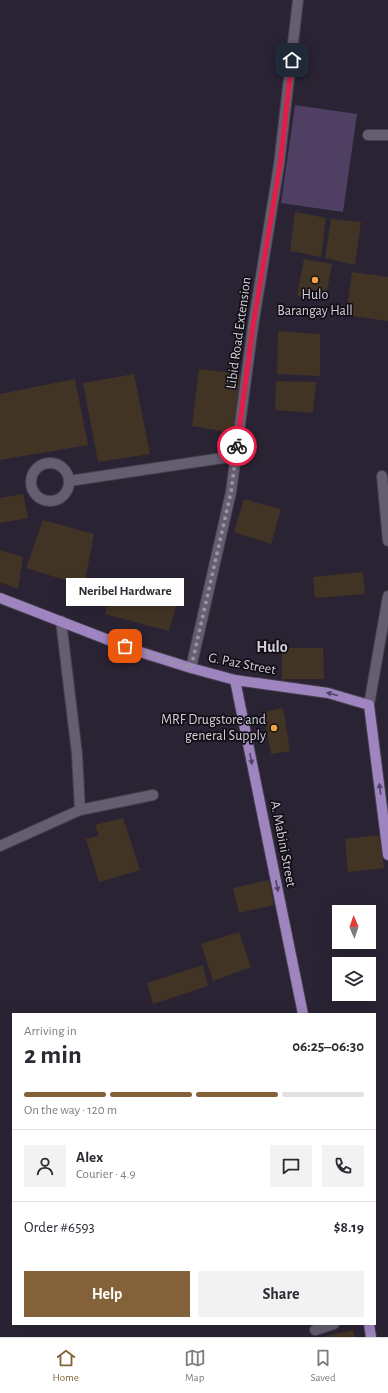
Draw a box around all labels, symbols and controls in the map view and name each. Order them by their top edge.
pin [275,43,309,77]
icon: home [281,49,303,71]
marker: Hulo Barangay Hall [310,275,320,285]
street label: Libid Road Extension [224,276,254,390]
place label: Hulo Barangay Hall [277,288,353,318]
courier [217,426,257,466]
icon: bike [226,435,248,457]
callout: Neribel Hardware [66,578,184,606]
text: Neribel Hardware [78,585,172,598]
pin [108,629,142,663]
icon: bag [114,635,136,657]
district label: Hulo [256,639,288,655]
street label: G. Paz Street [207,651,277,677]
one-way arrow [325,691,337,697]
place label: MRF Drugstore and general Supply [161,713,266,743]
marker: MRF Drugstore and general Supply [269,723,279,733]
one-way arrow [248,753,254,765]
one-way arrow [376,783,383,795]
street label: A. Mabini Street [268,800,298,889]
one-way arrow [274,880,280,892]
north arrow [332,905,376,949]
map controls [332,905,376,1001]
button: layers [332,957,376,1001]
text: Arriving in [24,1025,77,1038]
text: 06:25–06:30 [292,1039,364,1054]
text: 2 min [24,1042,82,1068]
text: On the way · 120 m [24,1104,117,1117]
button: person [24,1145,66,1187]
button: chat [270,1145,312,1187]
button: phone [322,1145,364,1187]
text: Alex [76,1150,103,1165]
text: Courier · 4.9 [76,1168,136,1181]
text: Order #6593 [24,1220,95,1235]
text: $8.19 [334,1220,364,1235]
button: Help [24,1271,190,1317]
button: Share [198,1271,364,1317]
tab: Home [52,1347,79,1384]
tab: Map [184,1347,206,1384]
tab: Saved [310,1347,336,1384]

